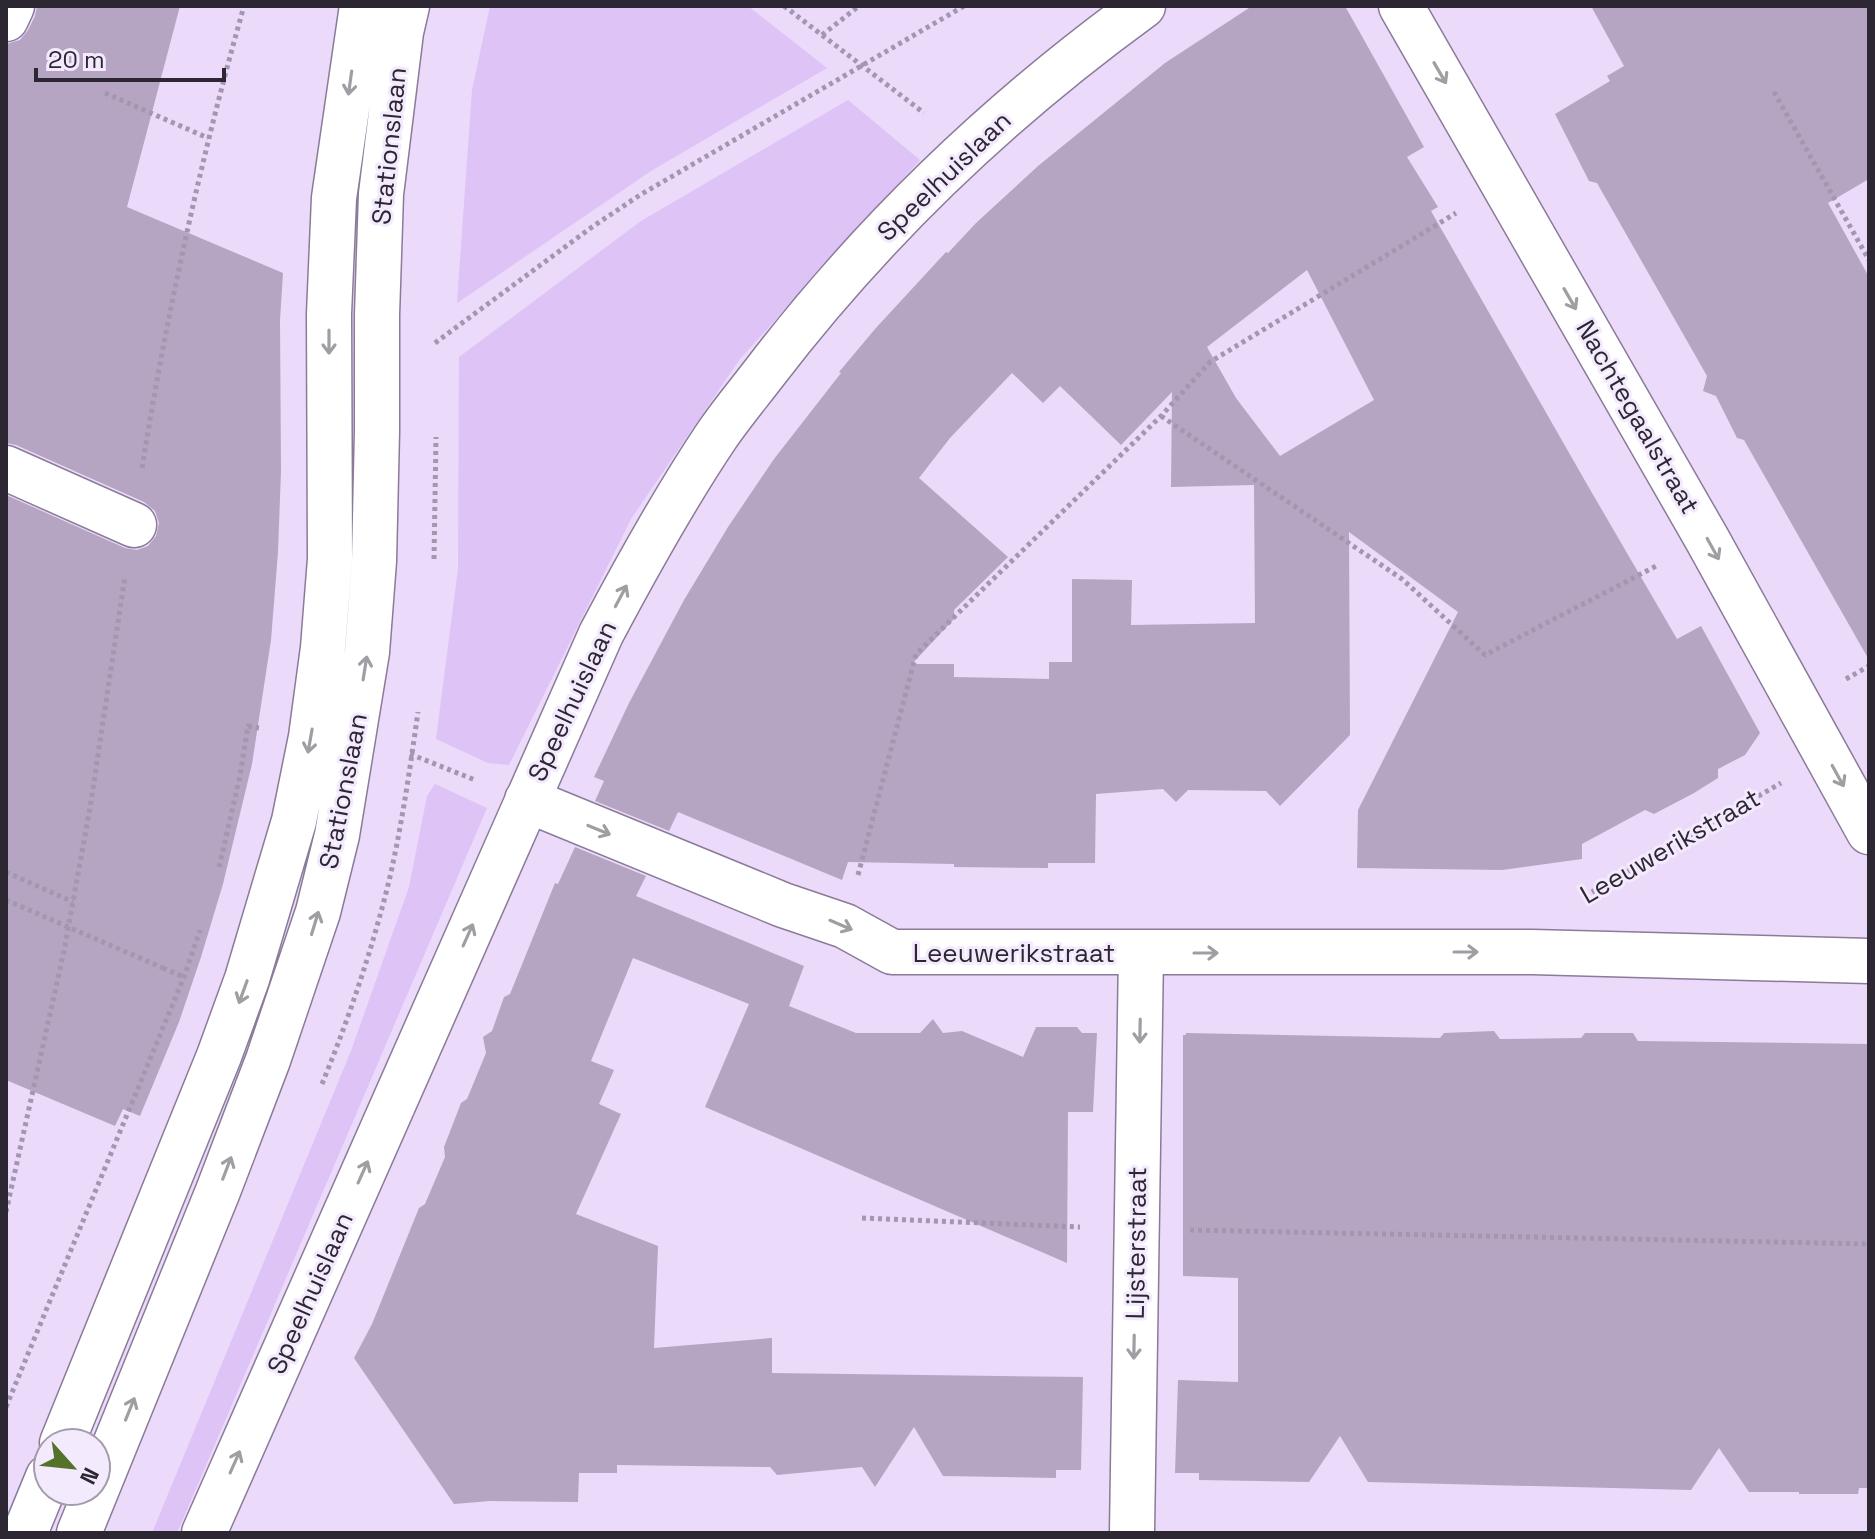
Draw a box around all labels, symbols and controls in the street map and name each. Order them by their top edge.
scale bar [36,32,224,82]
text: 20 m [48,44,105,75]
one-way arrow [1432,61,1448,84]
street label: Stationslaan [364,66,414,226]
one-way arrow [342,69,357,96]
street label: Speelhuislaan [870,103,1018,249]
one-way arrow [1563,286,1578,310]
street label: Nachtegaalstraat [1569,314,1707,520]
one-way arrow [321,328,337,355]
one-way arrow [1706,536,1721,560]
one-way arrow [614,585,630,608]
street label: Speelhuislaan [520,615,624,787]
one-way arrow [358,656,373,681]
street label: Stationslaan [311,710,375,872]
one-way arrow [302,727,317,753]
one-way arrow [1831,764,1846,788]
street label: Leeuwerikstraat [1574,781,1766,911]
one-way arrow [586,824,611,838]
one-way arrow [308,911,323,936]
one-way arrow [828,919,853,934]
one-way arrow [461,923,476,947]
street label: Leeuwerikstraat [913,936,1115,970]
one-way arrow [1452,944,1479,960]
one-way arrow [1192,945,1219,961]
one-way arrow [235,979,249,1003]
one-way arrow [1132,1017,1147,1044]
one-way arrow [221,1156,235,1181]
one-way arrow [356,1161,371,1185]
street label: Lijsterstraat [1118,1166,1154,1320]
street label: Speelhuislaan [259,1207,361,1379]
one-way arrow [1126,1333,1142,1360]
one-way arrow [123,1397,138,1422]
north arrow [32,1427,112,1507]
one-way arrow [229,1450,244,1474]
text: N [74,1463,106,1489]

